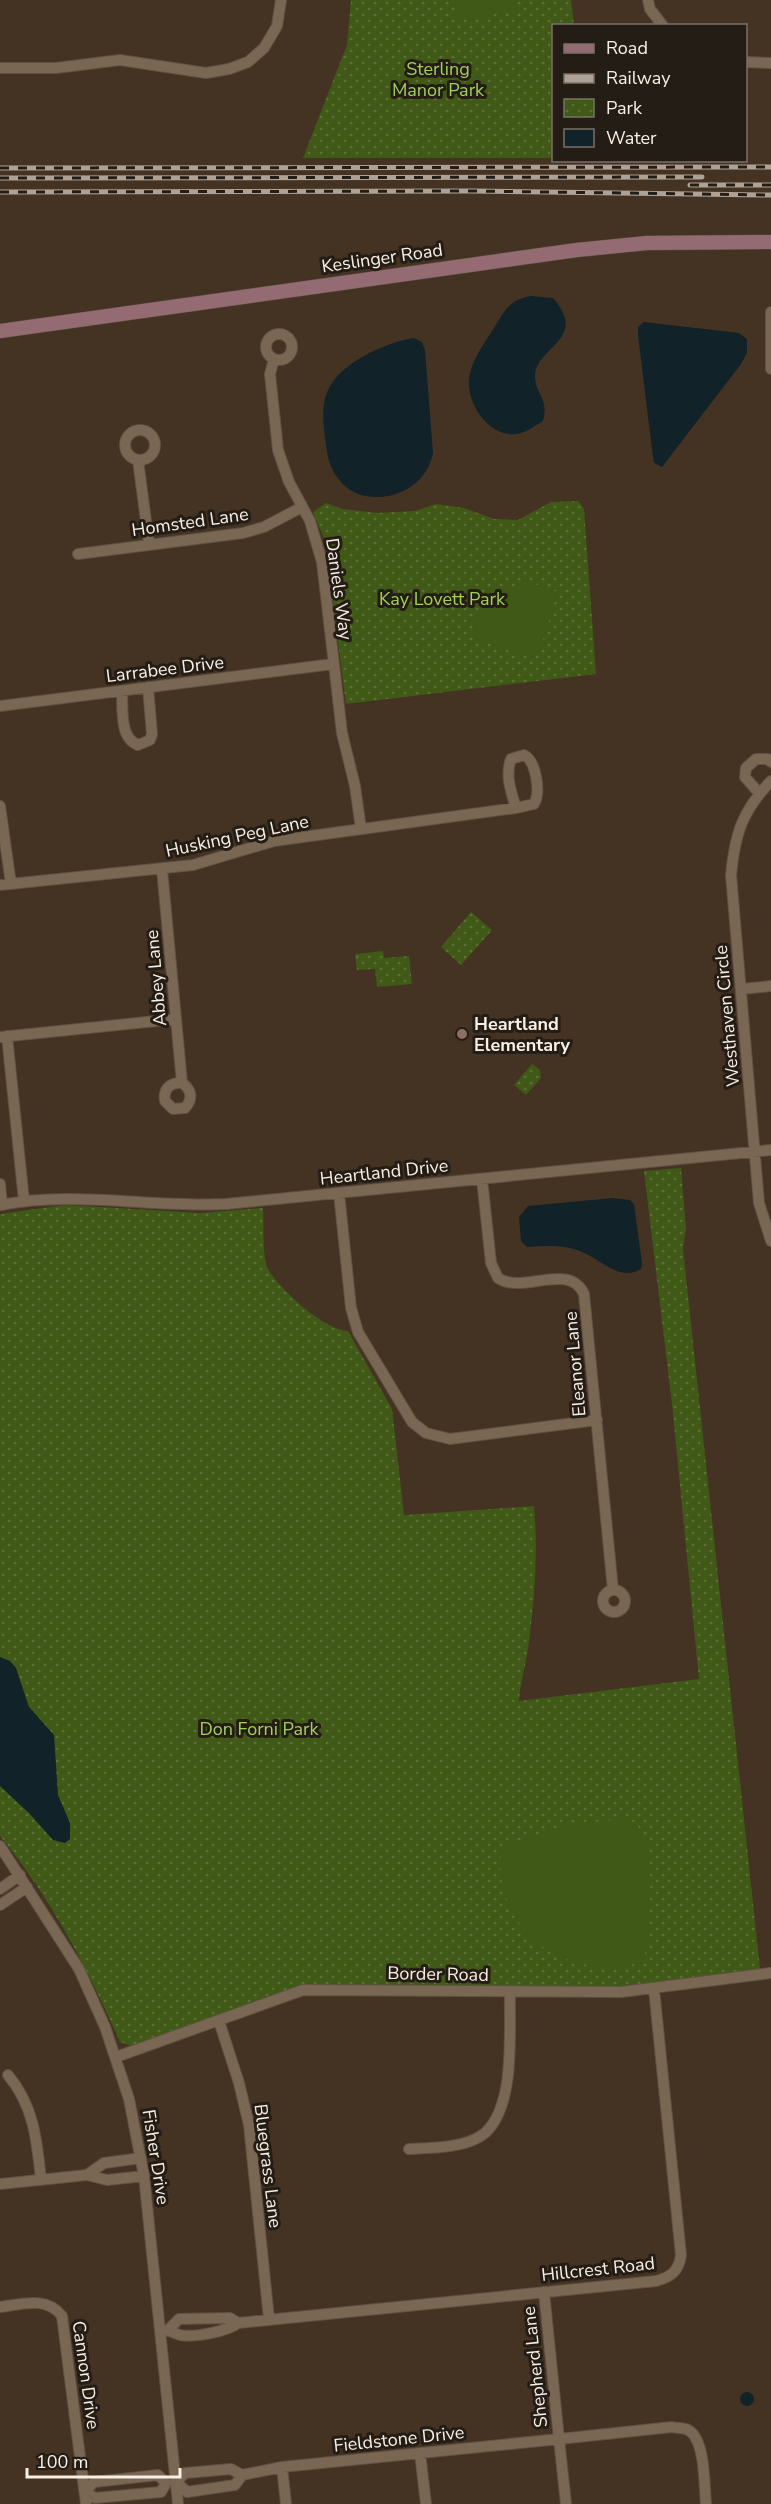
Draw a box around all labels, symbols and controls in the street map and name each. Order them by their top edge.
legend [552,24,747,162]
text: Road [606,36,648,60]
park label: Sterling Manor Park [392,57,485,102]
text: Railway [606,66,671,90]
text: Park [606,96,643,120]
text: Water [606,126,657,150]
street label: Keslinger Road [320,238,444,278]
street label: Homsted Lane [130,502,250,542]
street label: Daniels Way [320,536,358,642]
park label: Kay Lovett Park [379,587,506,611]
street label: Larrabee Drive [105,650,225,688]
street label: Husking Peg Lane [163,809,311,863]
street label: Abbey Lane [140,929,172,1027]
street label: Westhaven Circle [709,944,745,1088]
place label: Heartland Elementary [474,1012,571,1057]
marker: Heartland Elementary [455,1027,469,1041]
street label: Heartland Drive [319,1153,449,1191]
street label: Eleanor Lane [558,1311,592,1417]
park label: Don Forni Park [199,1717,320,1741]
street label: Border Road [387,1961,489,1987]
street label: Bluegrass Lane [248,2103,288,2229]
street label: Fisher Drive [137,2108,175,2206]
street label: Hillcrest Road [540,2251,656,2287]
street label: Shepherd Lane [517,2305,553,2429]
street label: Cannon Drive [67,2319,105,2431]
street label: Fieldstone Drive [332,2420,466,2458]
scale bar [27,2441,180,2479]
text: 100 m [36,2450,88,2474]

